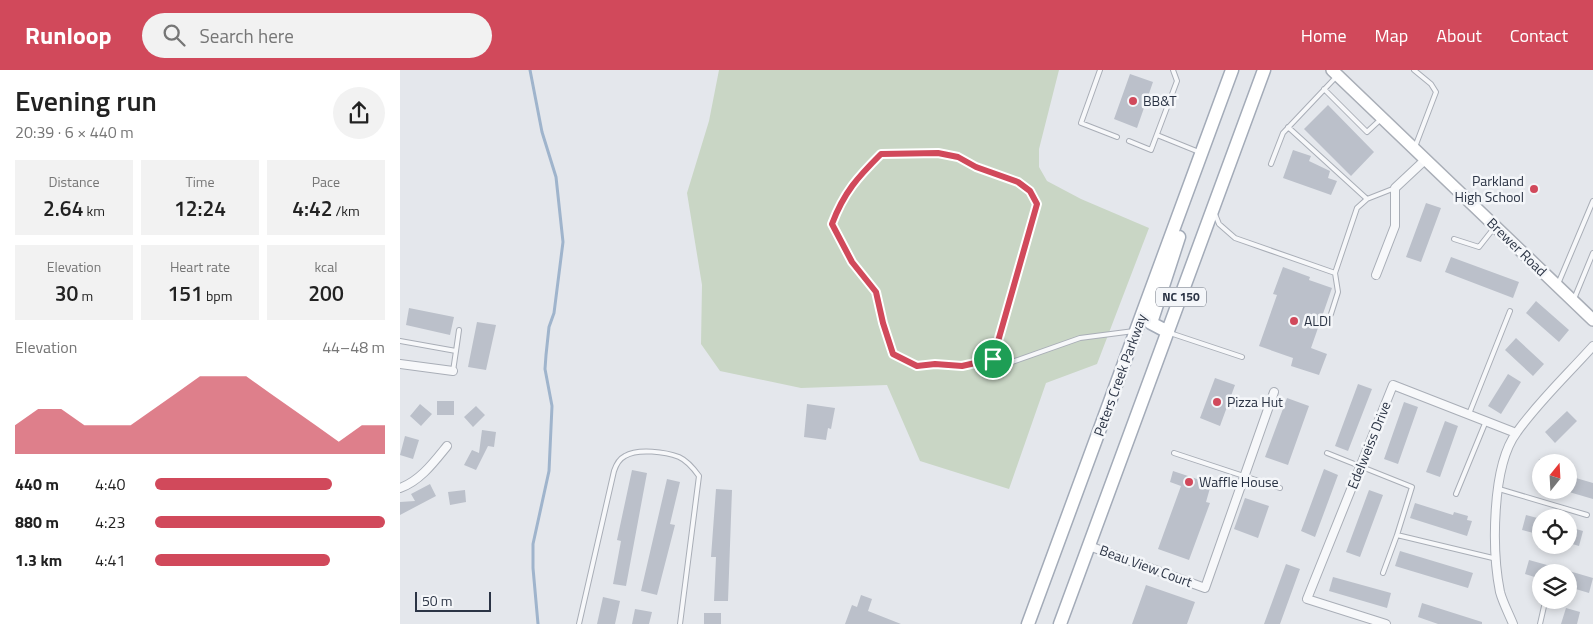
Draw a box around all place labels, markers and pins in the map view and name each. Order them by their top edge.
place label: BB&T [1143,90,1177,111]
marker: BB&T [1127,95,1139,107]
place label: Parkland High School [1454,170,1524,207]
marker: Parkland High School [1528,183,1540,195]
place label: ALDI [1304,310,1332,331]
marker: ALDI [1288,315,1300,327]
pin [972,338,1014,380]
place label: Pizza Hut [1227,391,1283,412]
marker: Pizza Hut [1211,396,1223,408]
place label: Waffle House [1199,471,1279,492]
marker: Waffle House [1183,476,1195,488]

